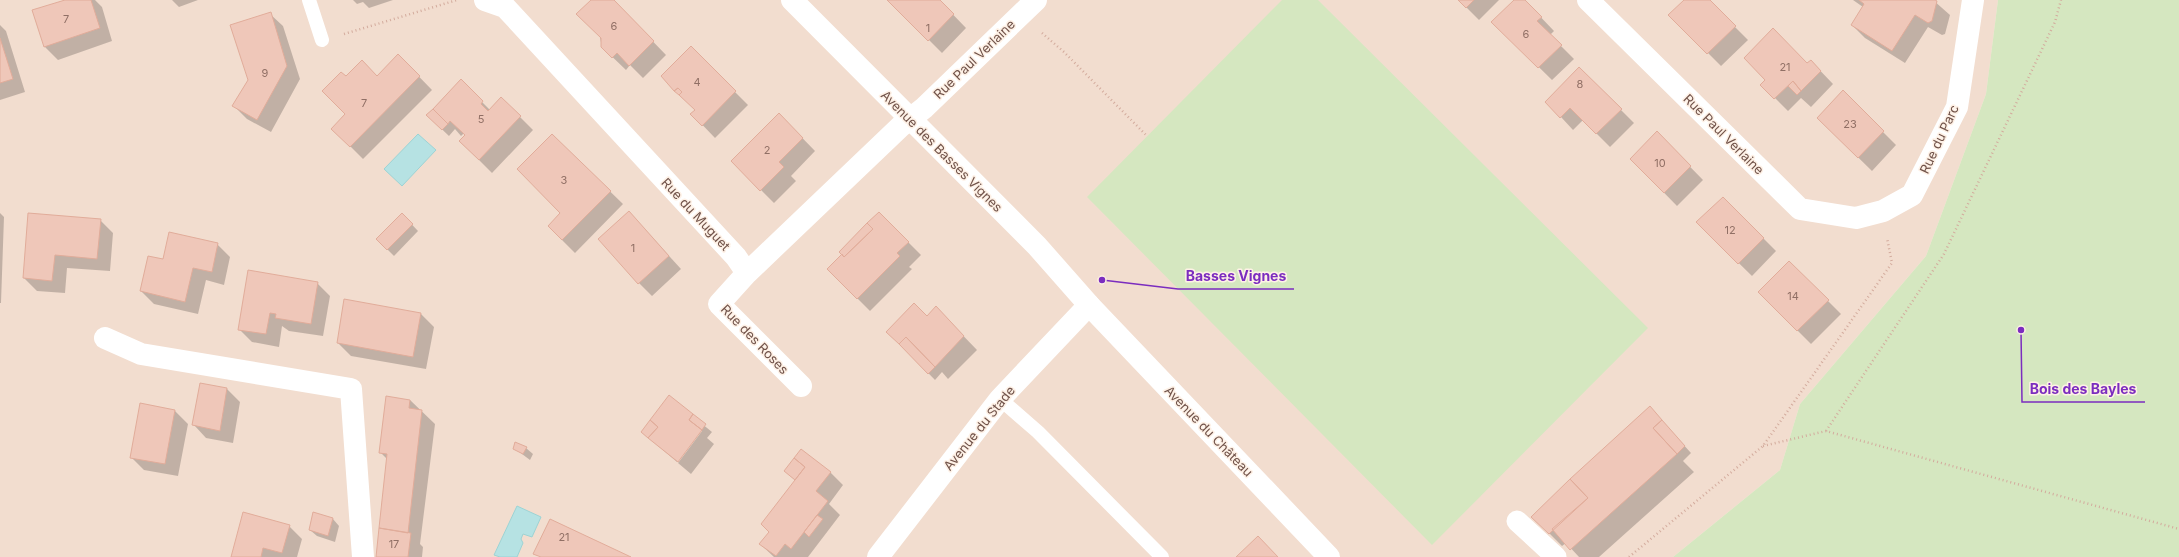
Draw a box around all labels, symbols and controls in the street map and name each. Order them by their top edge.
house number: 7 [63,12,69,26]
street label: Rue Paul Verlaine [930,16,1018,102]
house number: 6 [611,19,618,33]
house number: 1 [926,21,930,35]
house number: 6 [1523,27,1530,41]
house number: 21 [1779,60,1791,74]
house number: 9 [262,66,269,80]
house number: 4 [693,75,701,89]
house number: 8 [1577,77,1584,91]
street label: Avenue des Basses Vignes [878,87,1006,215]
street label: Rue Paul Verlaine [1680,90,1768,178]
house number: 7 [361,96,367,110]
street label: Rue du Parc [1916,102,1962,176]
house number: 5 [478,112,485,126]
house number: 23 [1843,117,1857,131]
house number: 2 [764,143,770,157]
house number: 10 [1654,156,1666,170]
house number: 3 [561,173,568,187]
street label: Rue du Muguet [658,174,734,254]
house number: 12 [1724,223,1736,237]
house number: 1 [631,241,635,255]
callout: Basses Vignes [1178,263,1294,289]
text: Basses Vignes [1186,267,1286,284]
house number: 14 [1787,289,1799,303]
street label: Rue des Roses [718,301,792,377]
callout: Bois des Bayles [2022,376,2145,402]
text: Bois des Bayles [2030,380,2137,397]
street label: Avenue du Château [1162,382,1256,480]
street label: Avenue du Stade [940,383,1018,473]
house number: 21 [558,530,570,544]
house number: 17 [389,537,399,551]

